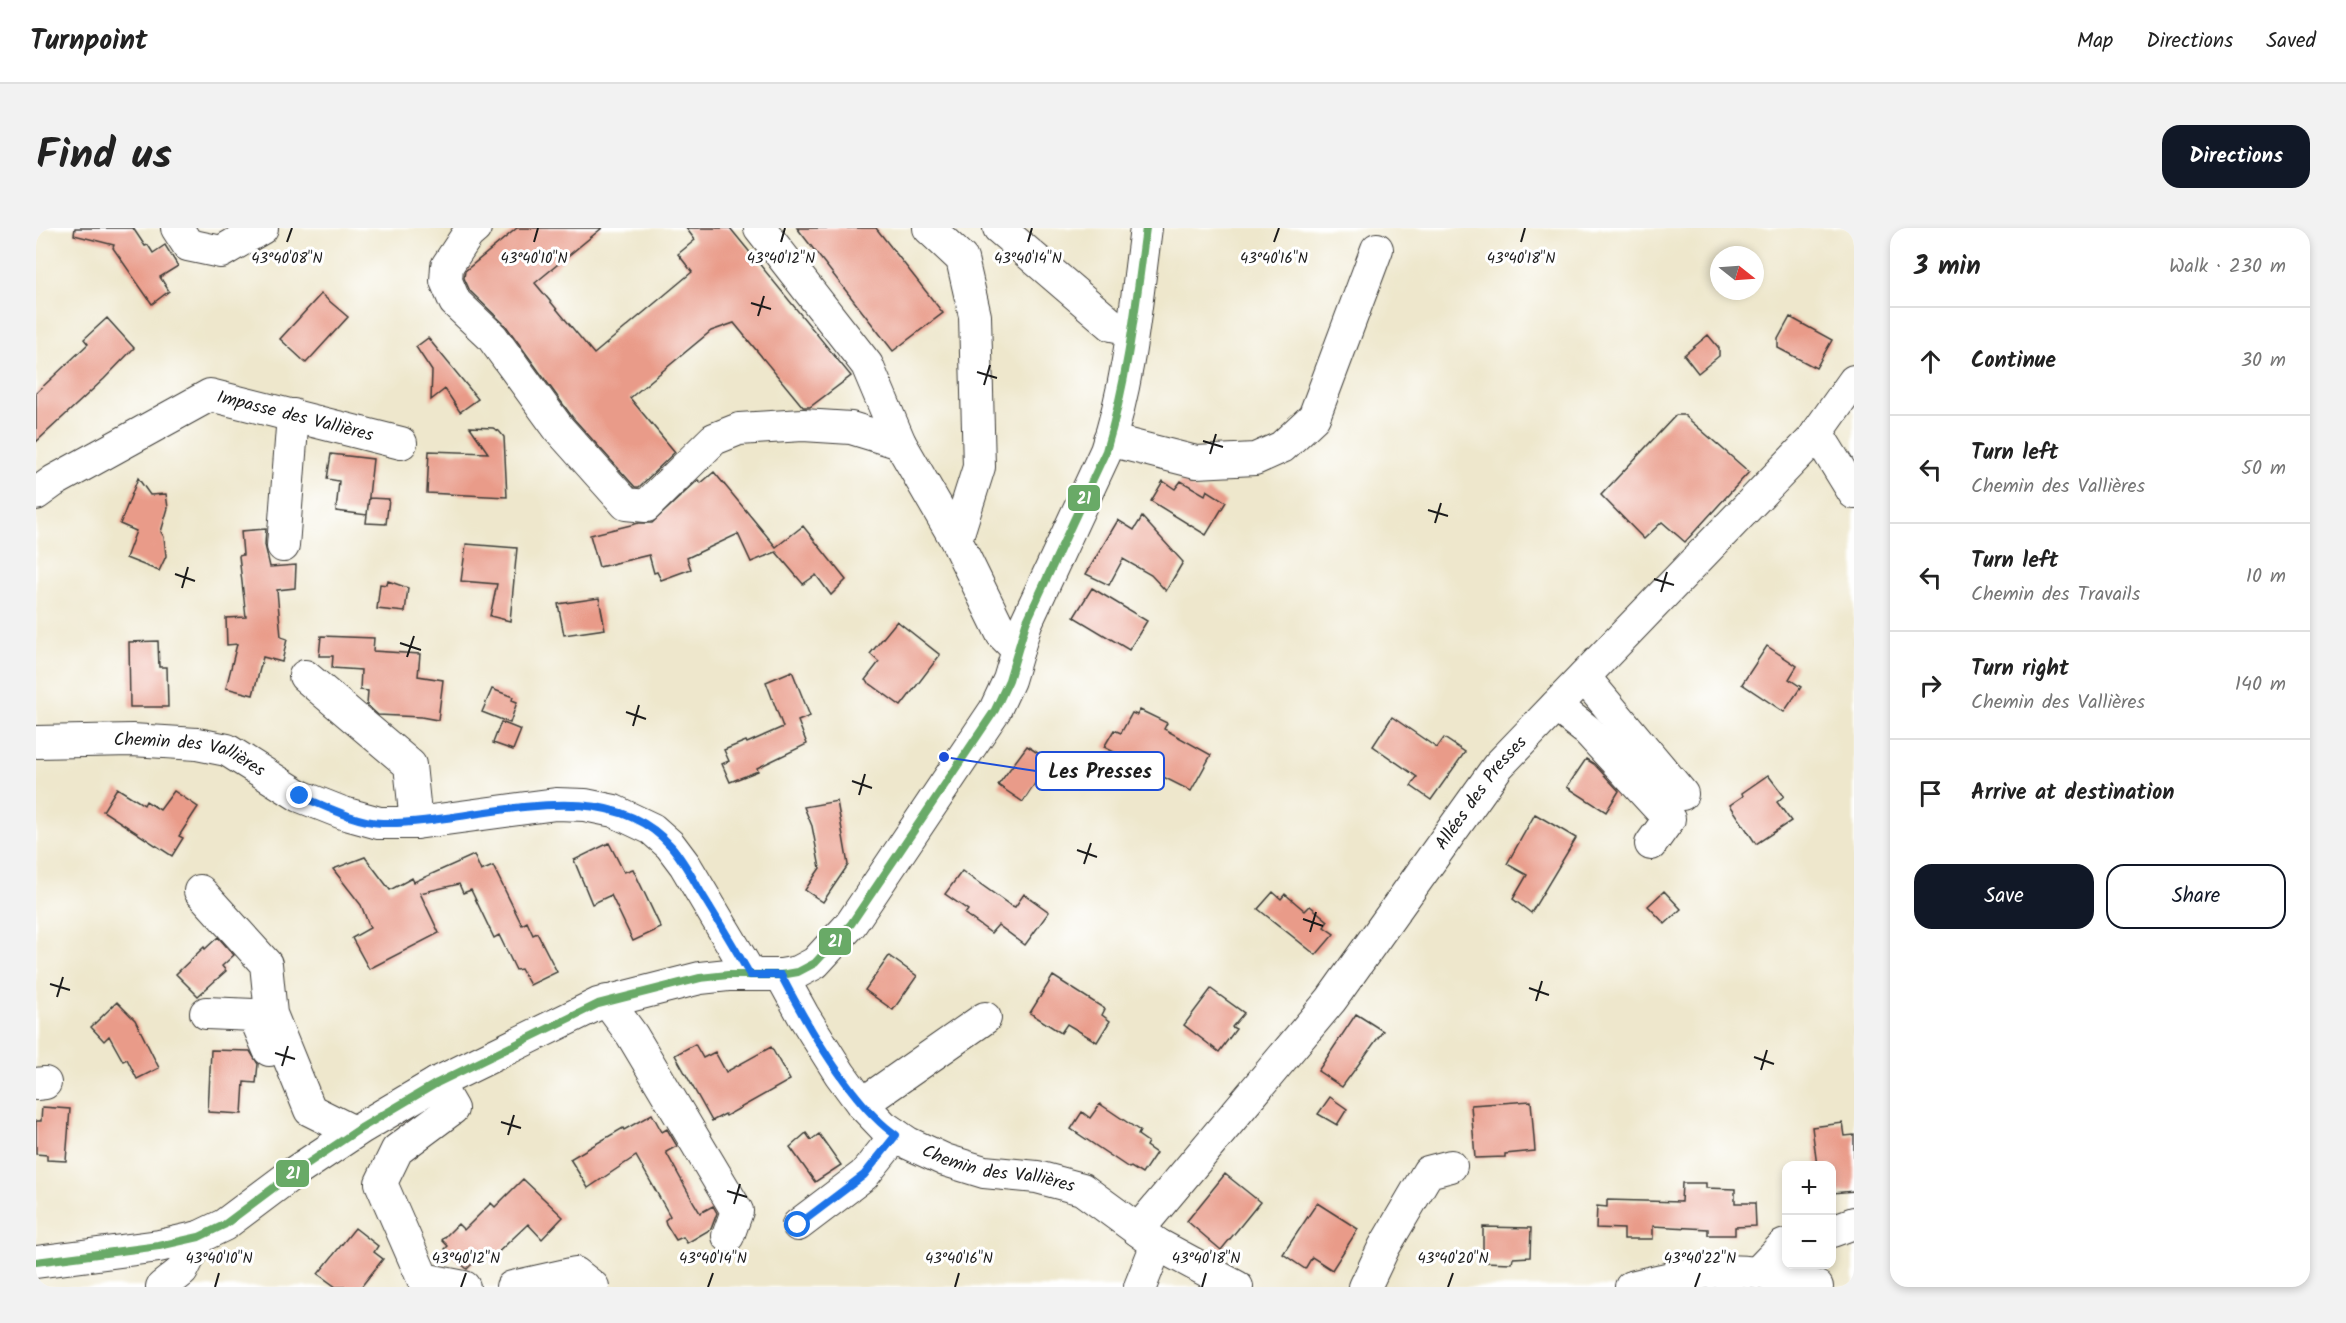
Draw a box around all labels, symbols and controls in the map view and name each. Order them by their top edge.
text: Turnpoint [30,19,148,64]
text: Map [2077,25,2113,58]
text: Directions [2146,25,2233,58]
text: Saved [2266,25,2316,58]
text: Find us [36,123,172,190]
button: Directions [2162,125,2310,188]
north arrow [1710,246,1764,300]
text: 3 min [1914,246,1981,288]
text: 43°40'08"N [251,247,323,271]
text: 43°40'10"N [500,247,568,271]
text: 43°40'12"N [747,247,815,271]
text: 43°40'14"N [994,247,1062,271]
text: 43°40'16"N [1240,247,1308,271]
text: 43°40'18"N [1487,247,1555,271]
text: Walk · 230 m [2169,251,2286,283]
text: Continue [1971,344,2056,379]
icon: ahead [1914,345,1947,378]
text: 30 m [2241,345,2286,377]
street label: Impasse des Vallières [214,383,377,450]
text: Turn left [1971,436,2058,471]
icon: left [1914,453,1947,486]
text: 50 m [2241,453,2286,485]
text: Chemin des Vallières [1971,471,2145,503]
line badge: 21 [1067,484,1101,512]
text: 21 [1077,487,1091,512]
text: Turn left [1971,544,2058,579]
icon: left [1914,561,1947,594]
text: 10 m [2246,561,2286,593]
text: Chemin des Travails [1971,579,2140,611]
text: Turn right [1971,652,2069,687]
icon: right [1914,669,1947,702]
text: 140 m [2235,669,2286,701]
text: Chemin des Vallières [1971,687,2145,719]
street label: Chemin des Vallières [113,725,271,785]
street label: Allées des Presses [1428,729,1534,856]
callout: Les Presses [1036,752,1164,790]
text: Les Presses [1048,757,1152,789]
text: Arrive at destination [1971,776,2174,811]
icon: arrive [1914,777,1947,810]
route end [286,782,312,808]
button: Save [1914,864,2094,929]
button: Share [2106,864,2286,929]
line badge: 21 [818,927,852,956]
text: 21 [828,930,842,955]
street label: Chemin des Vallières [917,1137,1078,1201]
line badge: 21 [275,1159,310,1188]
map controls [1782,1161,1836,1269]
button: + [1782,1161,1836,1215]
text: 21 [286,1162,300,1187]
route start [784,1211,810,1237]
button: − [1782,1215,1836,1269]
text: 43°40'10"N [185,1247,253,1271]
text: 43°40'12"N [432,1247,500,1271]
text: 43°40'14"N [679,1247,747,1271]
text: 43°40'16"N [925,1247,993,1271]
text: 43°40'18"N [1172,1247,1240,1271]
text: 43°40'20"N [1417,1247,1489,1271]
text: 43°40'22"N [1664,1247,1736,1271]

